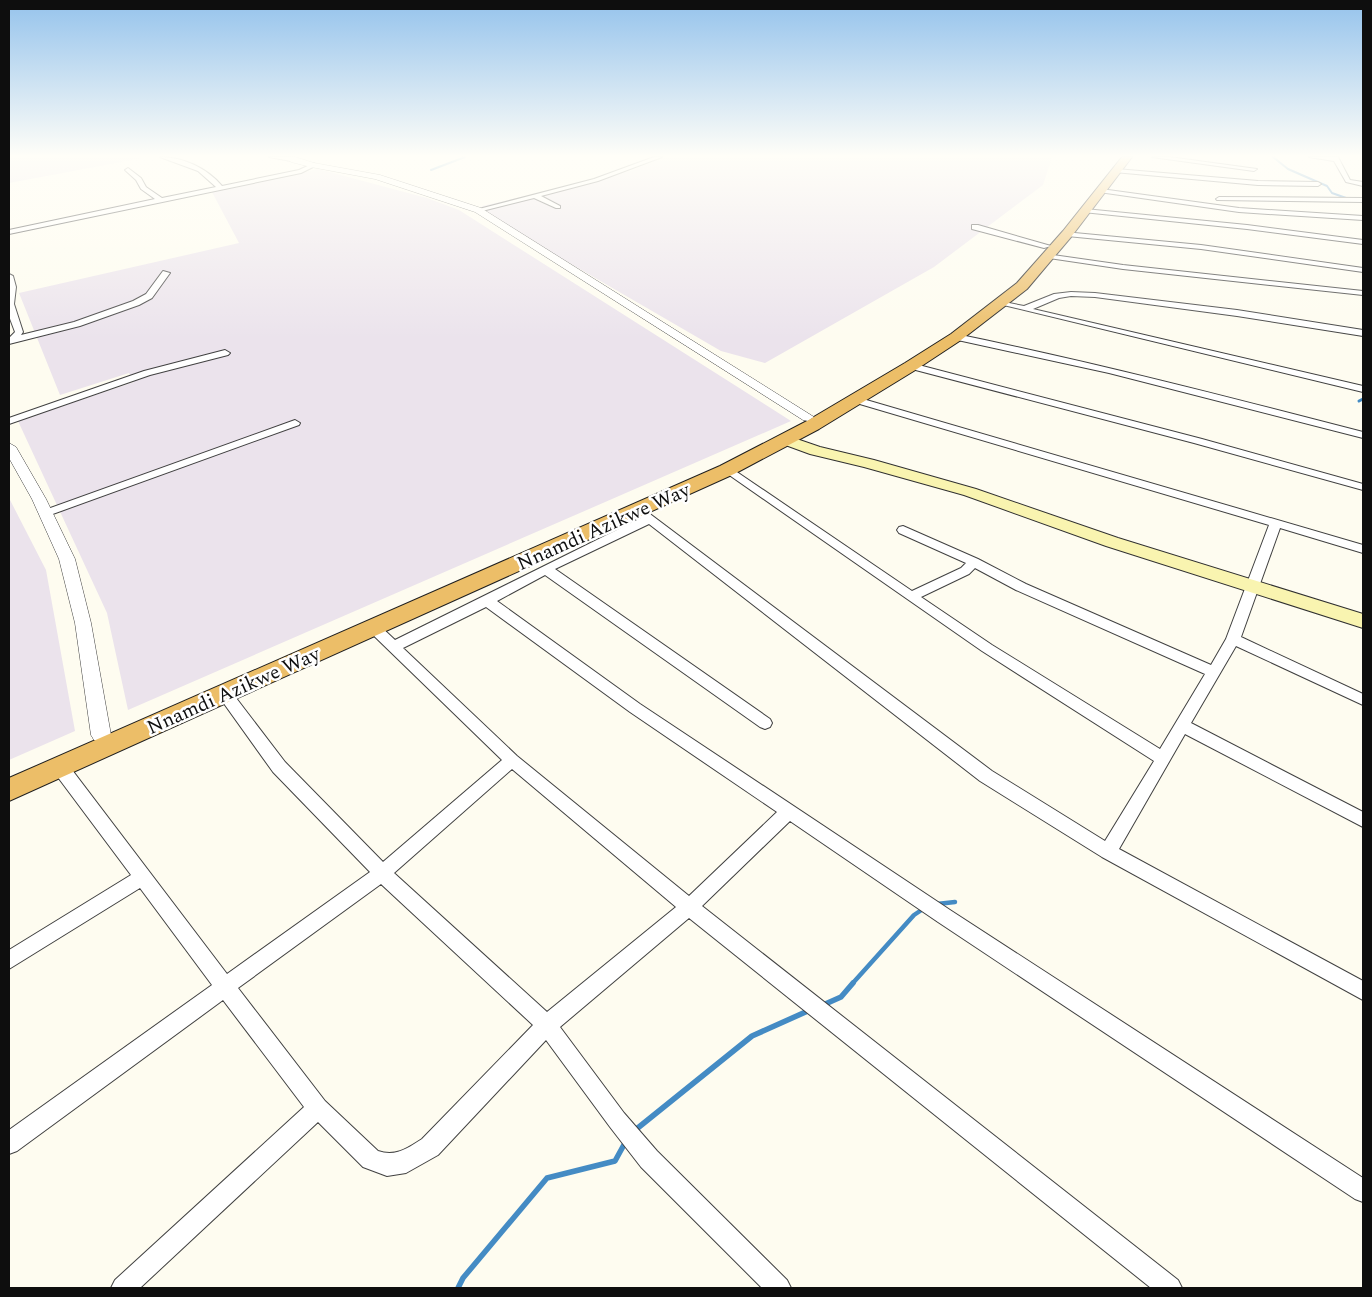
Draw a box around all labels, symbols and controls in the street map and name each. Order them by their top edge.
street label: Nnamdi Azikwe Way [512,475,696,579]
street label: Nnamdi Azikwe Way [142,639,326,743]

